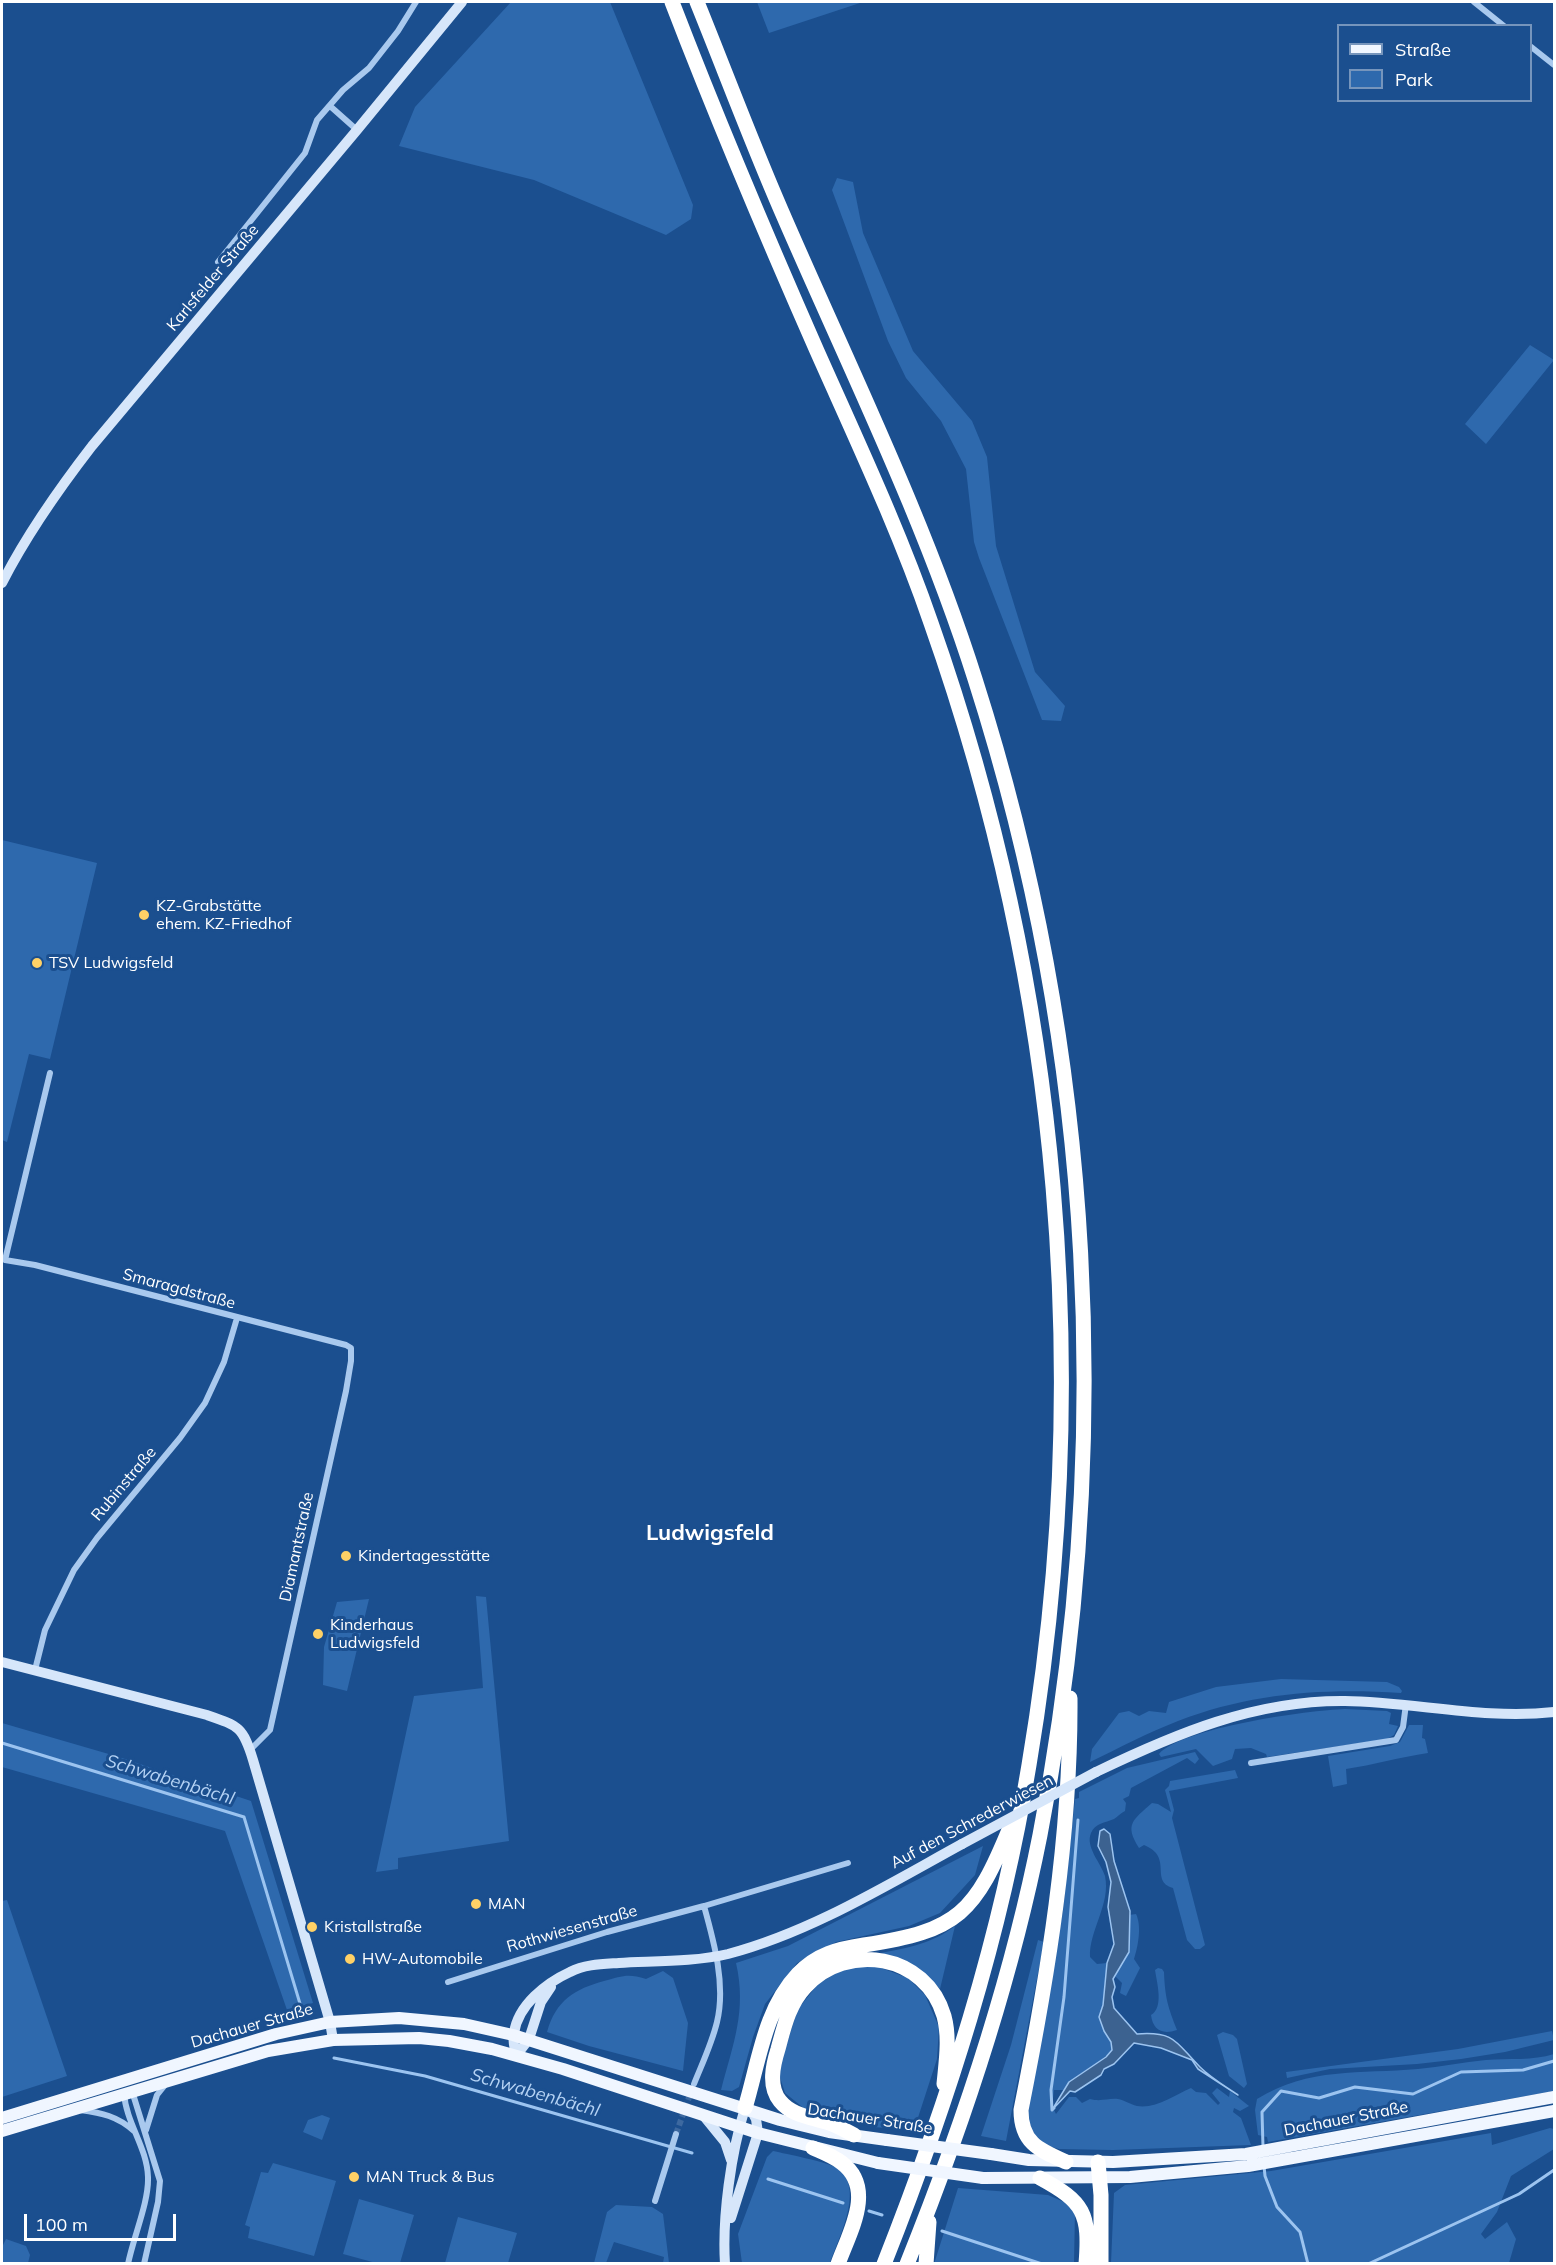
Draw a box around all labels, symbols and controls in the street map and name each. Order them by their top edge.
legend [1337,24,1532,102]
text: Straße [1395,38,1451,61]
text: Park [1395,68,1433,91]
street label: Karlsfelder Straße [163,221,263,335]
place label: KZ-Grabstätte ehem. KZ-Friedhof [156,896,291,934]
marker: KZ-Grabstätte ehem. KZ-Friedhof [137,908,151,922]
place label: TSV Ludwigsfeld [49,953,173,973]
marker: TSV Ludwigsfeld [30,956,44,970]
street label: Smaragdstraße [121,1265,237,1313]
street label: Rubinstraße [87,1443,161,1525]
street label: Diamantstraße [276,1490,318,1604]
district label: Ludwigsfeld [646,1520,774,1546]
place label: Kindertagesstätte [358,1546,490,1566]
marker: Kindertagesstätte [339,1549,353,1563]
place label: Kinderhaus Ludwigsfeld [330,1615,420,1653]
marker: Kinderhaus Ludwigsfeld [311,1627,325,1641]
water label: Schwabenbächl [103,1750,237,1810]
street label: Auf den Schrederwiesen [888,1771,1056,1873]
place label: MAN [488,1894,525,1914]
marker: MAN [469,1897,483,1911]
street label: Rothwiesenstraße [505,1901,639,1957]
place label: Kristallstraße [324,1917,422,1937]
marker: Kristallstraße [305,1920,319,1934]
place label: HW-Automobile [362,1949,483,1969]
marker: HW-Automobile [343,1952,357,1966]
street label: Dachauer Straße [189,1999,315,2053]
water label: Schwabenbächl [468,2064,602,2122]
street label: Dachauer Straße [1282,2098,1410,2140]
street label: Dachauer Straße [806,2100,934,2138]
place label: MAN Truck & Bus [366,2167,494,2187]
marker: MAN Truck & Bus [347,2170,361,2184]
scale bar [27,2202,178,2240]
text: 100 m [35,2213,88,2236]

